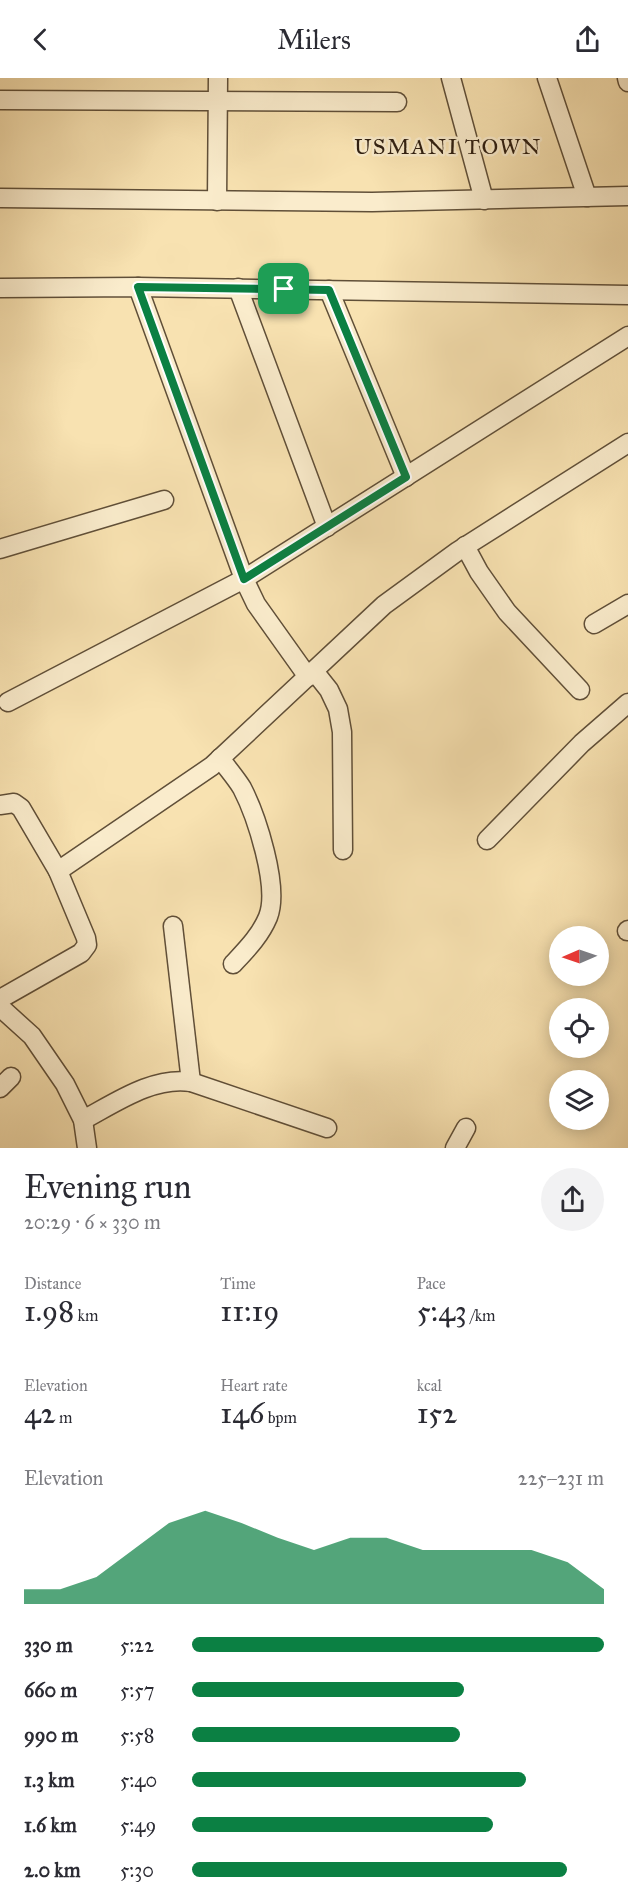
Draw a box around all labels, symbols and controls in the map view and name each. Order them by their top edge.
icon: back [24,23,57,56]
text: Milers [277,23,351,56]
icon: share [571,23,604,56]
district label: USMANI TOWN [354,133,542,160]
pin [258,263,309,314]
icon: arrive [267,272,300,305]
north arrow [549,926,609,986]
map controls [549,926,609,1130]
button: locate [549,998,609,1058]
button: layers [549,1070,609,1130]
text: Evening run [24,1167,191,1207]
button: share [541,1168,604,1231]
text: 20:29 · 6 × 330 m [24,1210,161,1234]
text: Distance [24,1274,81,1293]
text: Time [220,1274,256,1293]
text: Pace [417,1274,446,1293]
text: 1.98 [24,1293,74,1329]
text: 11:19 [220,1293,279,1329]
text: 5:43 [417,1293,467,1329]
text: km [74,1306,98,1325]
text: /km [467,1306,496,1325]
text: Elevation [24,1376,88,1395]
text: Heart rate [220,1376,288,1395]
text: kcal [417,1376,442,1395]
text: 42 [24,1395,56,1431]
text: 146 [220,1395,264,1431]
text: 152 [417,1395,457,1431]
text: m [56,1408,72,1427]
text: bpm [264,1408,297,1427]
text: Elevation [24,1466,103,1490]
text: 225–231 m [518,1466,604,1490]
text: 330 m [24,1633,73,1657]
text: 5:22 [120,1633,154,1657]
text: 660 m [24,1678,77,1702]
text: 5:57 [120,1678,154,1702]
text: 990 m [24,1723,78,1747]
text: 5:58 [120,1723,154,1747]
text: 1.3 km [24,1768,74,1792]
text: 5:40 [120,1768,157,1792]
text: 1.6 km [24,1813,77,1837]
text: 5:49 [120,1813,156,1837]
text: 2.0 km [24,1858,80,1882]
text: 5:30 [120,1858,154,1882]

